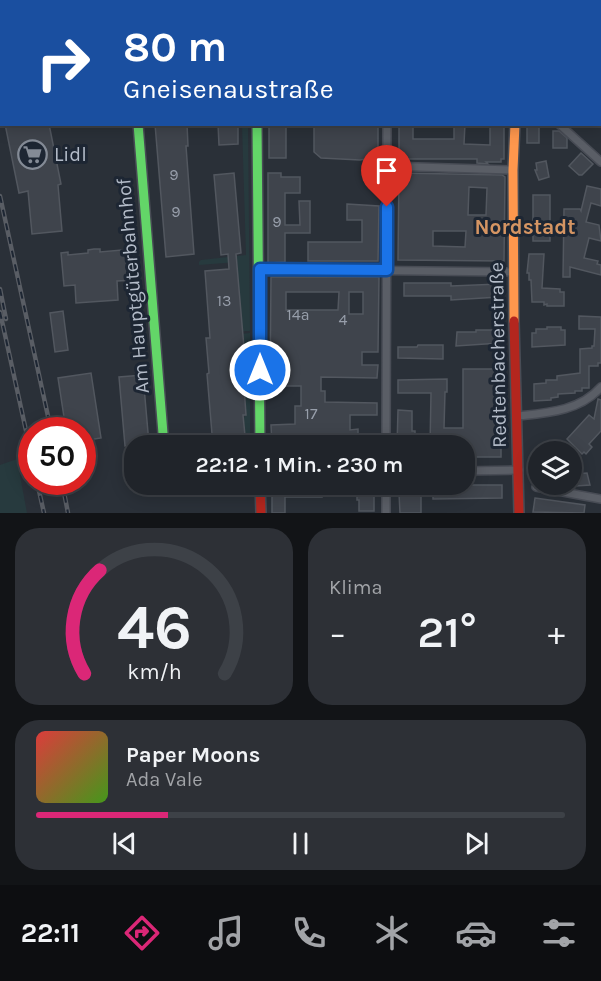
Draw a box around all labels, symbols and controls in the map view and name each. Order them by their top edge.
text: 80 m [123,22,227,72]
icon: right [24,24,102,102]
text: Gneisenaustraße [123,73,334,105]
supermarket icon: Lidl [17,138,49,170]
place label: Lidl [54,143,87,166]
pin [361,145,412,207]
icon: arrive [370,154,403,187]
house number: 9 [169,165,179,184]
street label: Am Hauptgüterbahnhof [112,177,154,395]
house number: 9 [171,202,181,221]
house number: 9 [272,212,282,231]
district label: Nordstadt [475,215,575,239]
street label: Redtenbacherstraße [485,262,511,448]
house number: 13 [217,291,231,310]
house number: 14a [286,305,310,324]
house number: 4 [339,310,348,329]
position arrow [228,338,292,402]
house number: 17 [305,404,318,423]
speed limit sign: 50 [18,417,96,495]
map controls [528,441,582,495]
button: layers [528,441,582,495]
text: 22:12 · 1 Min. · 230 m [196,452,403,478]
text: Klima [329,576,382,599]
text: 46 [116,591,191,664]
text: 21° [417,606,477,658]
text: − [329,614,346,652]
text: + [548,614,565,652]
text: km/h [127,659,181,684]
text: Paper Moons [126,742,260,768]
text: Ada Vale [126,768,203,791]
icon: previous [108,827,141,860]
icon: pause [284,827,317,860]
icon: next [460,827,493,860]
icon: directions [121,912,163,954]
icon: music [205,912,247,954]
icon: phone [288,912,330,954]
icon: climate [371,912,413,954]
icon: car [455,912,497,954]
icon: filters [538,912,580,954]
text: 22:11 [21,917,80,949]

